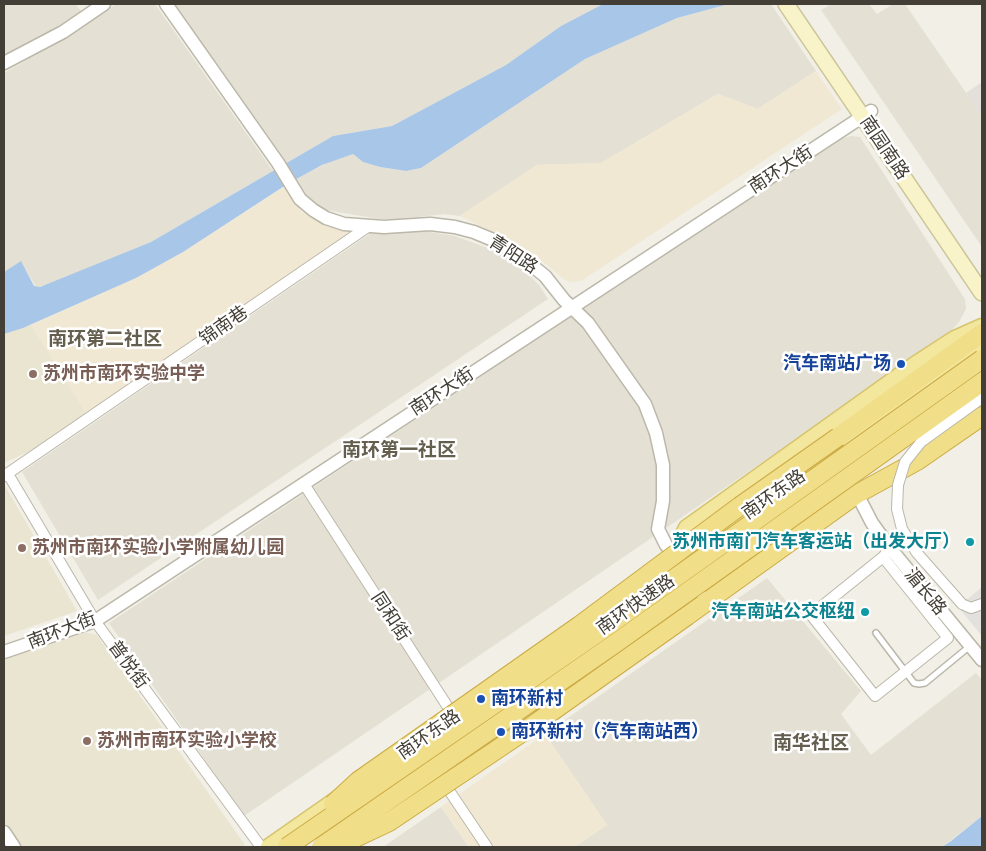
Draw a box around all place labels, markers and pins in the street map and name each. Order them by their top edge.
place label: 汽车南站广场 [783,353,891,375]
marker: 汽车南站广场 [895,358,907,370]
place label: 苏州市南环实验中学 [43,363,205,385]
marker: 苏州市南环实验中学 [27,368,39,380]
place label: 苏州市南门汽车客运站（出发大厅） [672,531,960,553]
marker: 苏州市南门汽车客运站（出发大厅） [964,536,976,548]
place label: 苏州市南环实验小学附属幼儿园 [32,537,284,559]
marker: 苏州市南环实验小学附属幼儿园 [16,542,28,554]
place label: 汽车南站公交枢纽 [711,601,855,623]
marker: 汽车南站公交枢纽 [859,606,871,618]
place label: 南环新村 [491,688,563,710]
marker: 南环新村 [475,693,487,705]
place label: 南环新村（汽车南站西） [511,721,709,743]
marker: 南环新村（汽车南站西） [495,726,507,738]
place label: 苏州市南环实验小学校 [97,730,277,752]
marker: 苏州市南环实验小学校 [81,735,93,747]

